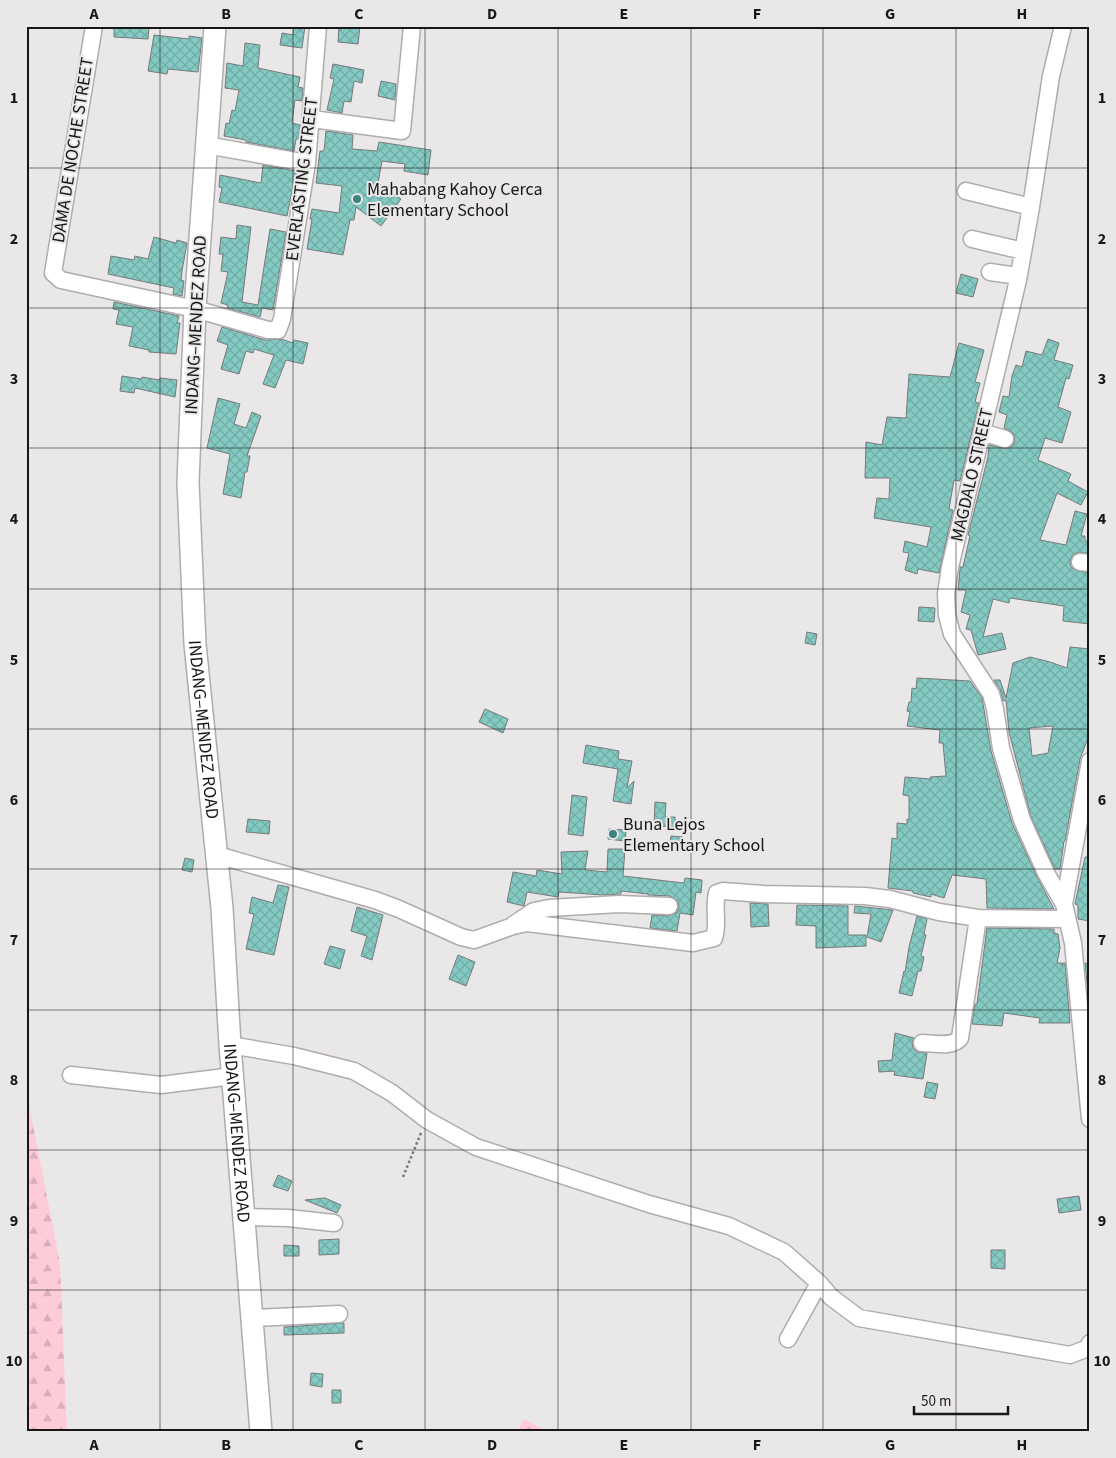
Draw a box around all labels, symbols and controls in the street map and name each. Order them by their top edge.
text: A [88,3,99,25]
text: B [221,3,231,25]
text: C [354,3,364,25]
text: D [487,3,497,25]
text: E [620,3,628,25]
text: F [753,3,761,25]
text: G [885,3,895,25]
text: H [1017,3,1027,25]
street label: DAMA DE NOCHE STREET [46,55,100,245]
text: 1 [10,87,18,109]
text: 1 [1098,87,1106,109]
street label: EVERLASTING STREET [280,95,324,262]
place label: Mahabang Kahoy Cerca Elementary School [367,177,543,223]
marker: Mahabang Kahoy Cerca Elementary School [351,193,363,205]
text: 2 [10,228,18,250]
text: 2 [1098,228,1106,250]
street label: INDANG–MENDEZ ROAD [179,235,213,415]
text: 3 [10,368,18,390]
text: 3 [1098,368,1106,390]
street label: MAGDALO STREET [945,406,1000,544]
text: 4 [10,508,19,530]
text: 4 [1098,508,1107,530]
street label: INDANG–MENDEZ ROAD [182,640,225,820]
text: 5 [10,649,18,671]
text: 5 [1098,649,1106,671]
text: 6 [10,789,18,811]
text: 6 [1098,789,1106,811]
place label: Buna Lejos Elementary School [623,812,765,858]
marker: Buna Lejos Elementary School [607,828,619,840]
text: 7 [10,929,18,951]
text: 7 [1098,929,1106,951]
street label: INDANG–MENDEZ ROAD [217,1043,257,1224]
text: 8 [10,1069,18,1091]
text: 8 [1098,1069,1106,1091]
text: 9 [10,1210,18,1232]
text: 9 [1098,1210,1106,1232]
text: 10 [6,1350,22,1372]
text: 10 [1094,1350,1110,1372]
scale bar [914,1383,1007,1415]
text: 50 m [921,1391,951,1412]
text: A [88,1434,99,1456]
text: B [221,1434,231,1456]
text: C [354,1434,364,1456]
text: D [487,1434,497,1456]
text: E [620,1434,628,1456]
text: F [753,1434,761,1456]
text: G [885,1434,895,1456]
text: H [1017,1434,1027,1456]

